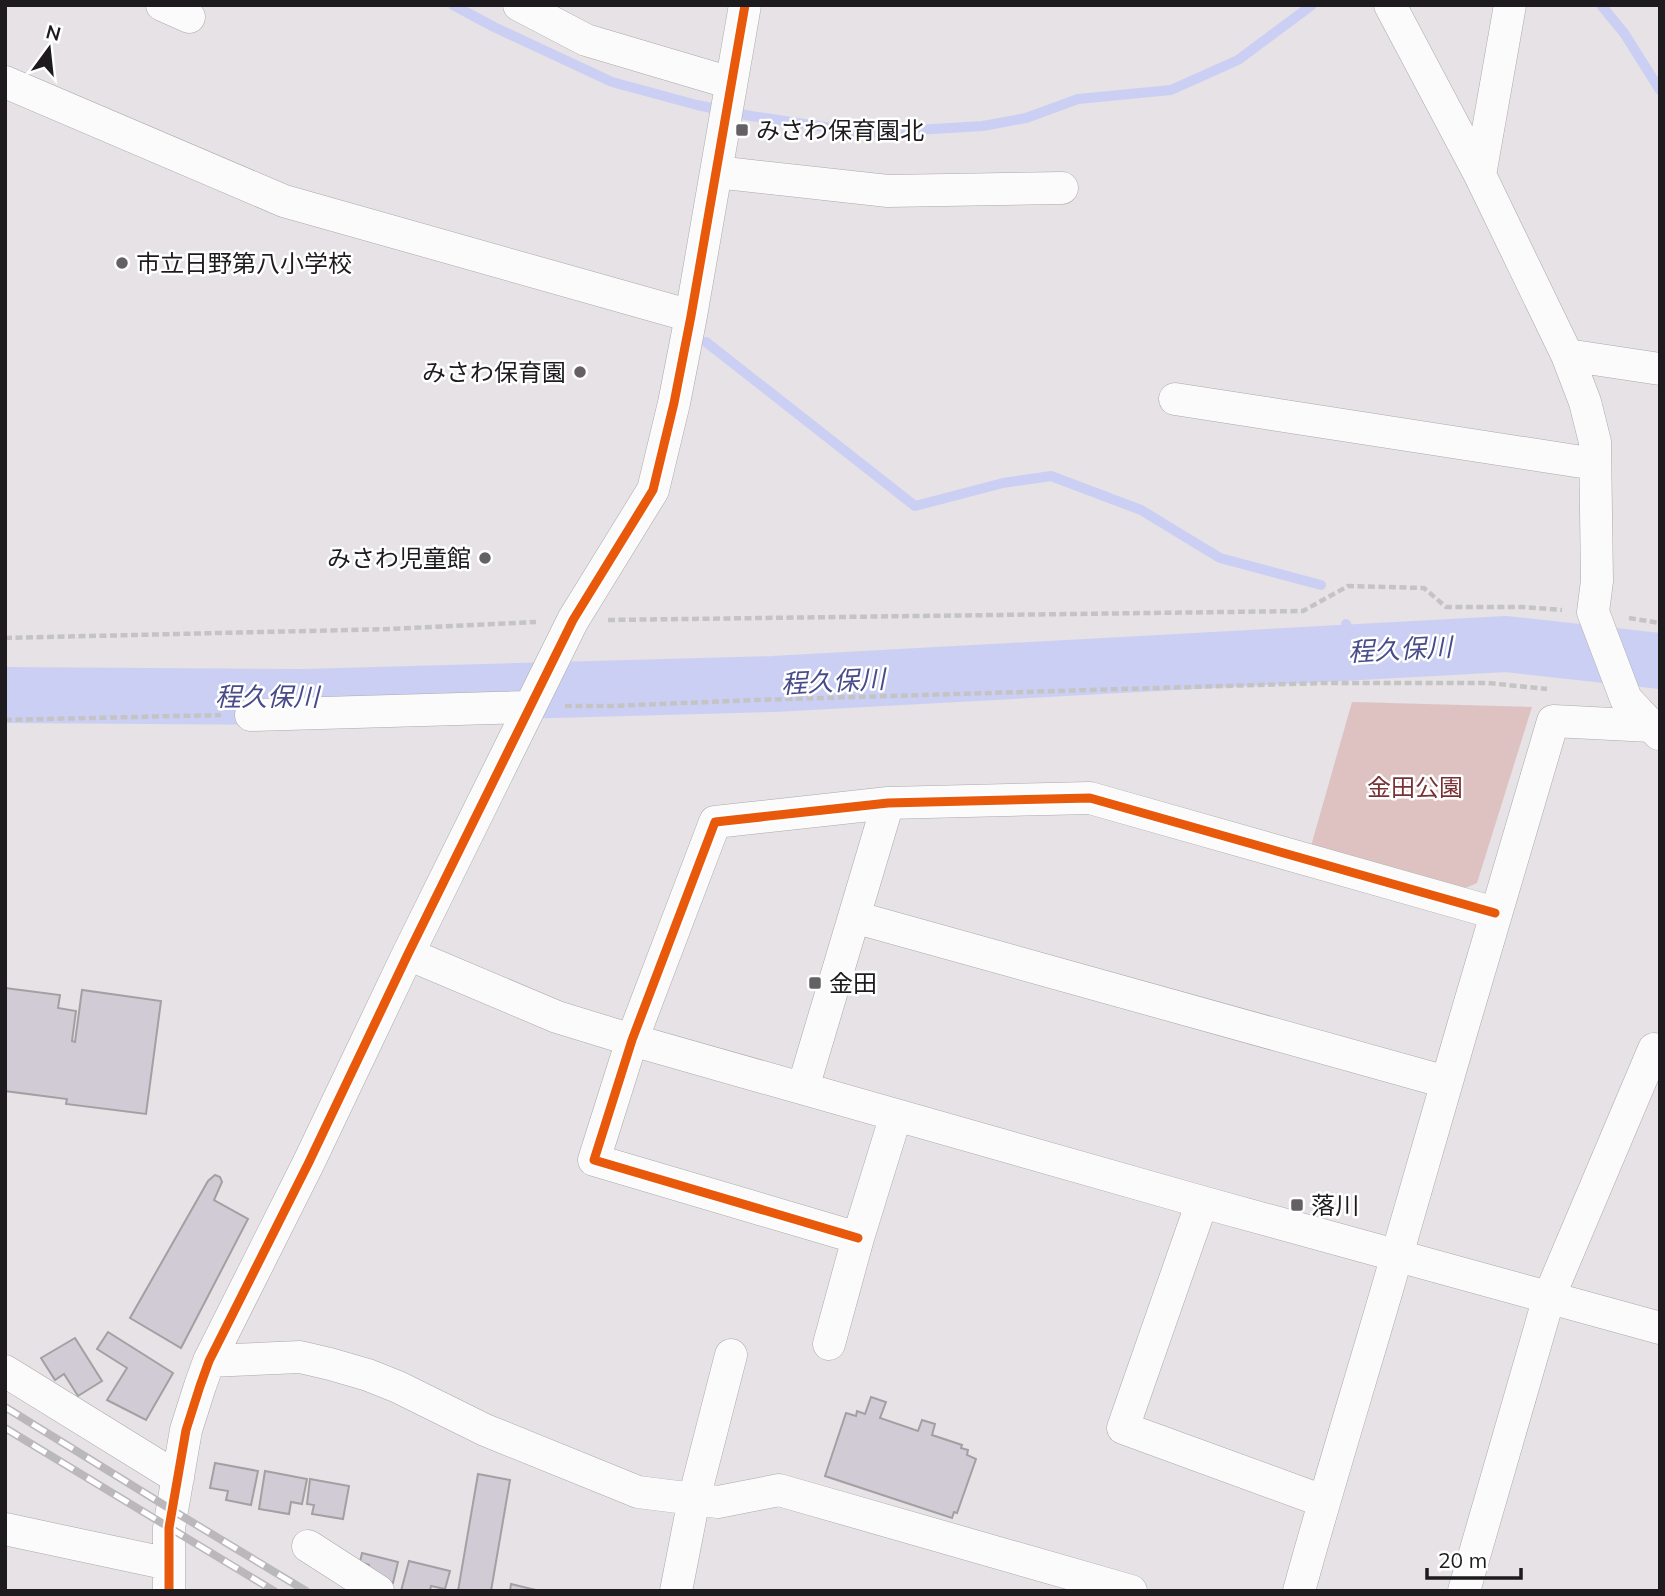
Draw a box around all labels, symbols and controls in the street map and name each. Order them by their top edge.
north arrow [14,14,84,84]
text: N [43,19,63,46]
place label: みさわ保育園北 [756,115,924,145]
marker: みさわ保育園北 [734,122,750,138]
place label: 市立日野第八小学校 [136,248,352,278]
marker: 市立日野第八小学校 [114,255,130,271]
place label: みさわ保育園 [422,357,566,387]
marker: みさわ保育園 [572,364,588,380]
place label: みさわ児童館 [327,543,471,573]
marker: みさわ児童館 [477,550,493,566]
water label: 程久保川 [1347,630,1456,668]
water label: 程久保川 [780,662,889,700]
water label: 程久保川 [215,680,322,713]
park label: 金田公園 [1367,772,1463,802]
place label: 金田 [829,968,877,998]
marker: 金田 [807,975,823,991]
place label: 落川 [1311,1190,1359,1220]
marker: 落川 [1289,1197,1305,1213]
scale bar [1427,1536,1522,1580]
text: 20 m [1438,1547,1487,1573]

